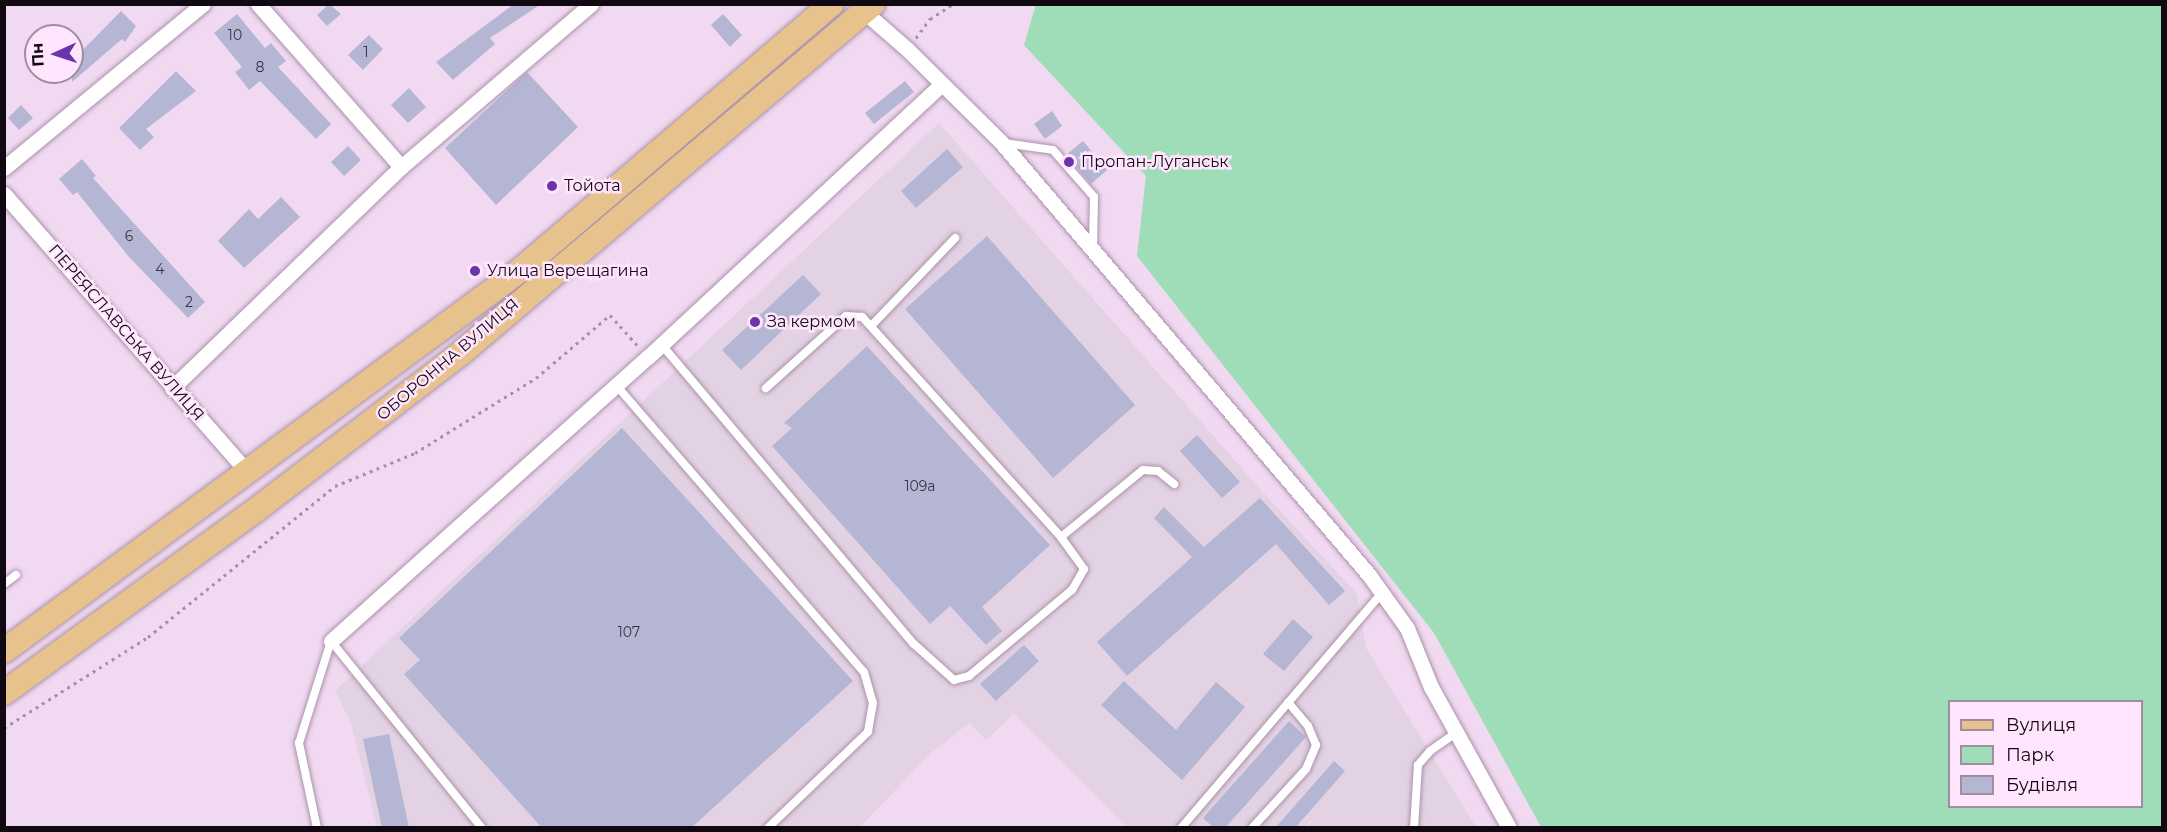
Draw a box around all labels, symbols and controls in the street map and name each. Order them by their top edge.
north arrow [24,24,84,84]
house number: 10 [228,27,242,43]
text: Пн [27,42,48,67]
house number: 1 [363,44,369,60]
house number: 8 [256,59,264,75]
place label: Пропан-Луганськ [1081,152,1229,172]
marker: Пропан-Луганськ [1062,155,1076,169]
place label: Тойота [564,176,620,196]
marker: Тойота [545,179,559,193]
house number: 6 [125,228,133,244]
street label: ПЕРЕЯСЛАВСЬКА ВУЛИЦЯ [44,241,208,425]
house number: 4 [155,261,165,277]
place label: Улица Верещагина [487,261,649,281]
marker: Улица Верещагина [468,264,482,278]
house number: 2 [185,294,193,310]
street label: ОБОРОННА ВУЛИЦЯ [373,295,523,425]
place label: За кермом [767,312,856,332]
marker: За кермом [748,315,762,329]
house number: 109а [904,478,936,494]
house number: 107 [618,624,640,640]
legend [1948,700,2143,808]
text: Вулиця [2006,714,2076,736]
text: Парк [2006,744,2054,766]
text: Будівля [2006,774,2078,796]

